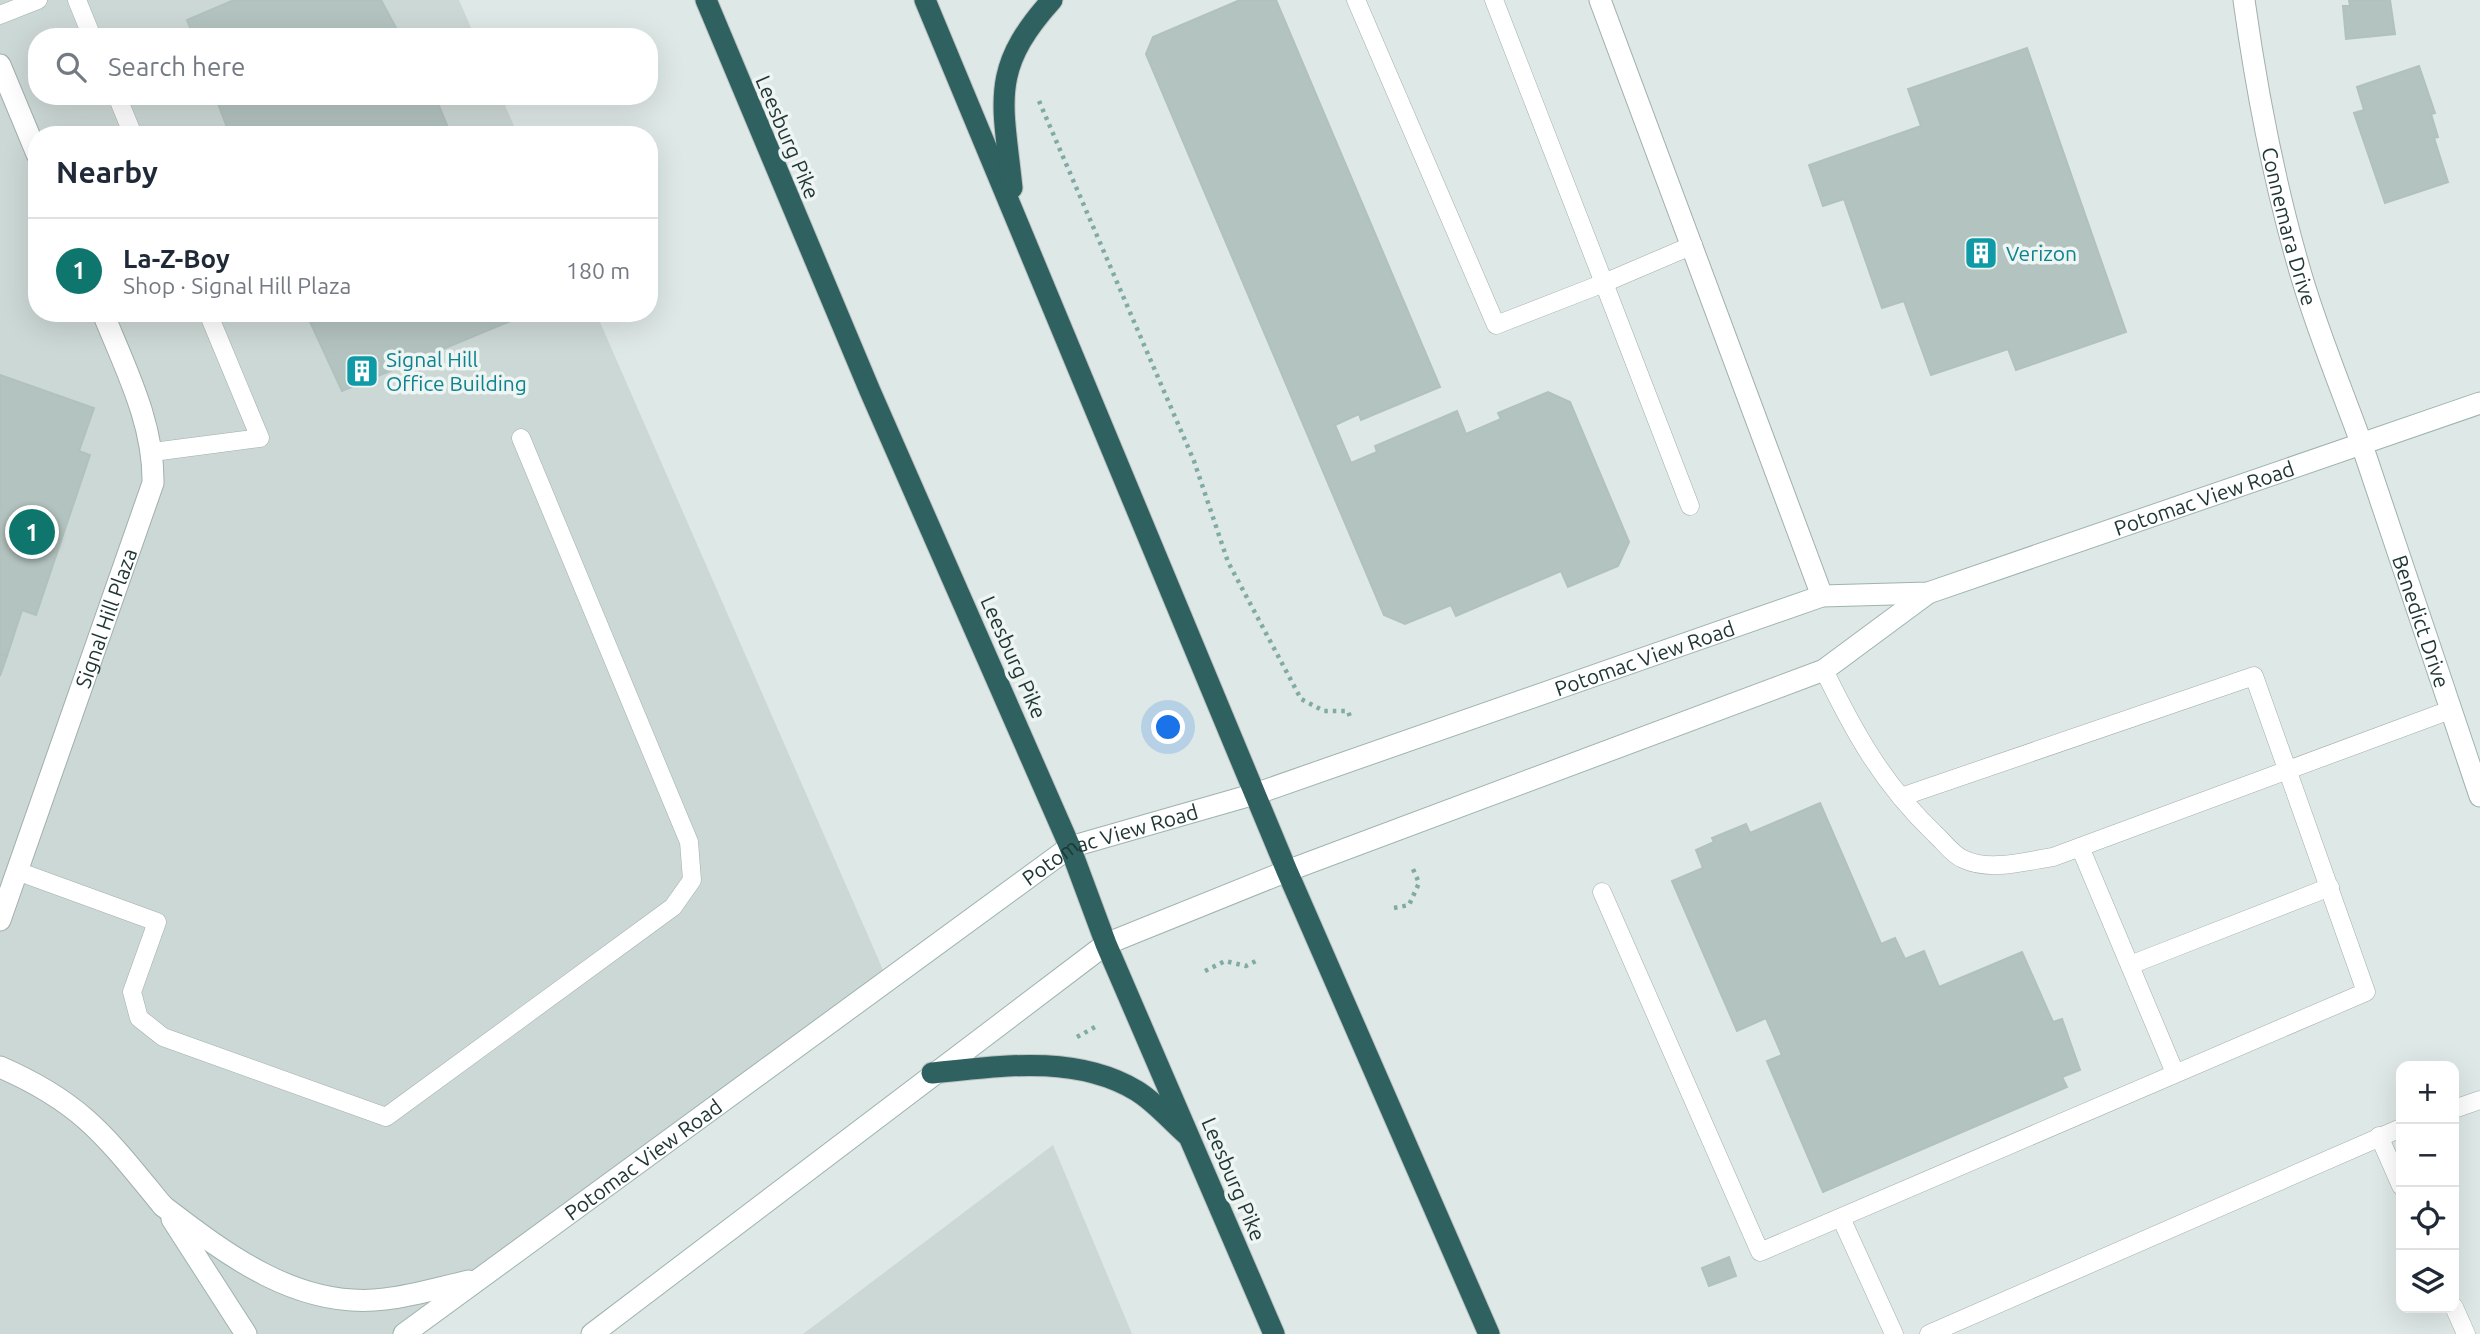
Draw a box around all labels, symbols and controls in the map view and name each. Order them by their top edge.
search box [28,28,658,105]
icon: search [52,48,90,86]
text: Search here [108,52,245,81]
street label: Leesburg Pike [751,72,825,202]
street label: Connemara Drive [2258,145,2322,309]
text: Nearby [56,155,158,189]
building icon: Verizon [1962,234,2000,272]
place label: Verizon [2006,241,2077,265]
text: La-Z-Boy [123,244,230,273]
text: 1 [73,258,85,283]
text: 180 m [566,258,630,283]
text: Shop · Signal Hill Plaza [123,273,351,298]
place label: Signal Hill Office Building [386,347,527,395]
building icon: Signal Hill Office Building [343,352,381,390]
street label: Potomac View Road [2111,456,2297,540]
pin: 1 [9,506,55,558]
street label: Signal Hill Plaza [70,545,141,691]
street label: Benedict Drive [2388,552,2455,691]
street label: Leesburg Pike [976,592,1052,722]
street label: Potomac View Road [1551,616,1738,700]
your location [1151,710,1185,744]
street label: Potomac View Road [1017,799,1201,890]
map controls [2396,1061,2459,1313]
button: + [2396,1061,2459,1124]
street label: Potomac View Road [560,1094,726,1225]
street label: Leesburg Pike [1197,1114,1271,1244]
button: − [2396,1124,2459,1187]
button: locate [2396,1187,2459,1250]
button: layers [2396,1250,2459,1313]

